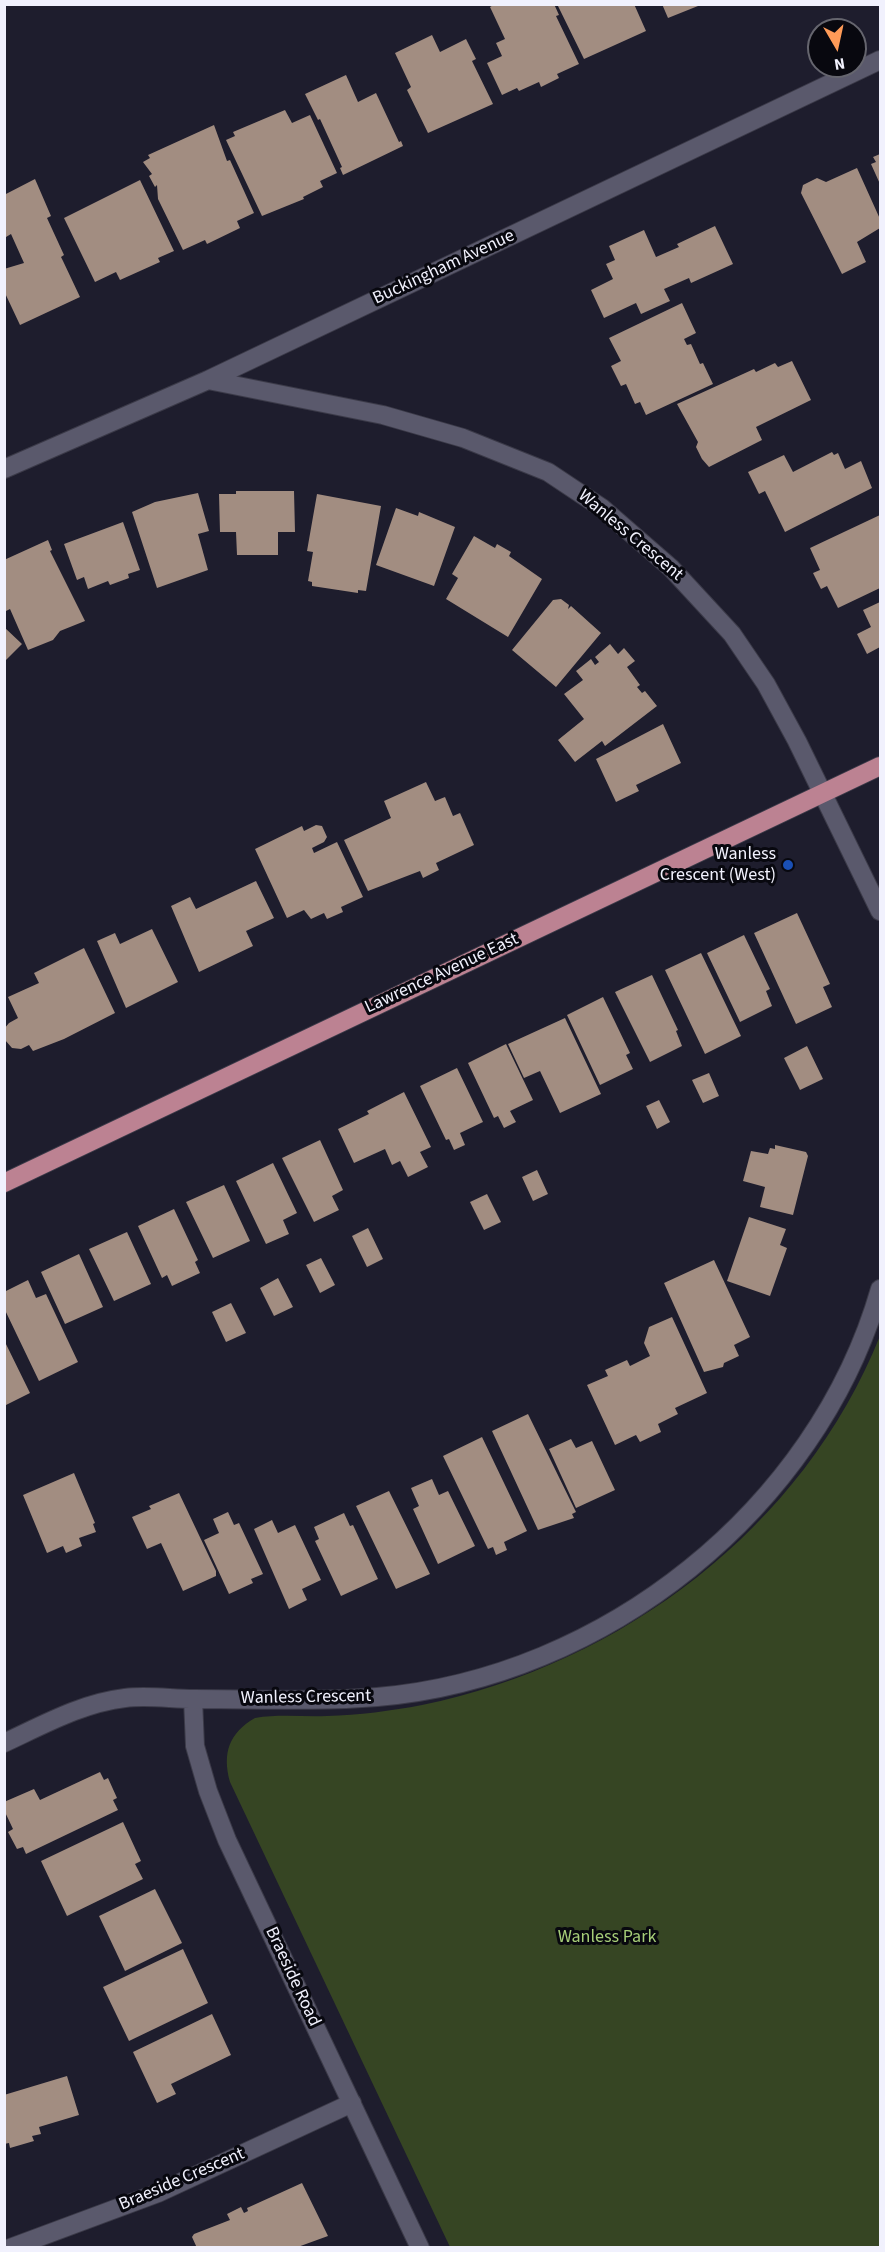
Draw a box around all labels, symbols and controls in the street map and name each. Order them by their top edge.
north arrow [807,18,867,78]
text: N [833,52,846,75]
street label: Buckingham Avenue [370,226,518,310]
street label: Wanless Crescent [573,486,687,586]
place label: Wanless Crescent (West) [660,844,776,886]
marker: Wanless Crescent (West) [781,858,795,872]
street label: Lawrence Avenue East [362,929,522,1019]
street label: Wanless Crescent [241,1686,371,1710]
street label: Braeside Road [259,1924,325,2030]
park label: Wanless Park [558,1927,656,1949]
street label: Braeside Crescent [116,2144,248,2216]

